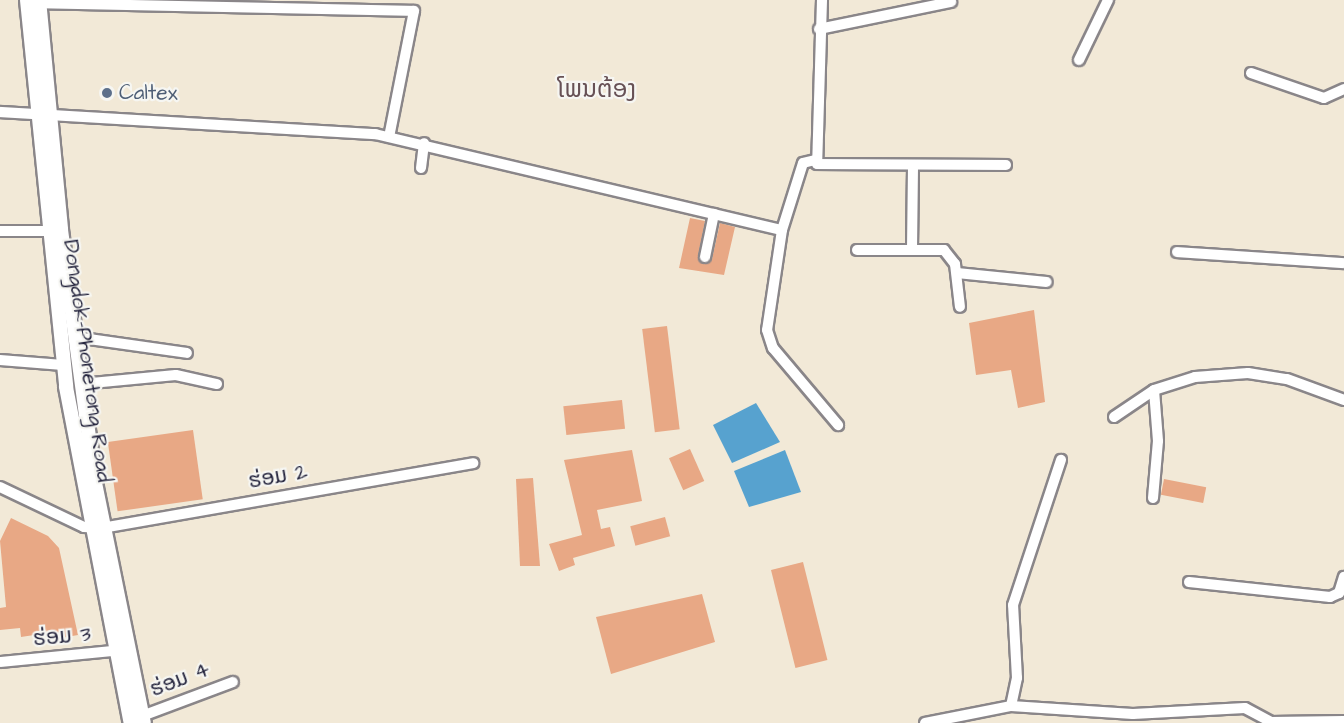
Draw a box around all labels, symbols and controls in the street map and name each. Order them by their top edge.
district label: ໂພນຕ້ອງ [558,77,636,105]
place label: Caltex [119,80,178,106]
marker: Caltex [100,86,114,100]
street label: Dongdok-Phonetong Road [58,238,116,484]
street label: ຮ່ອມ 2 [247,459,309,495]
street label: ຮ່ອມ 3 [32,622,92,652]
street label: ຮ່ອມ 4 [147,657,213,703]

